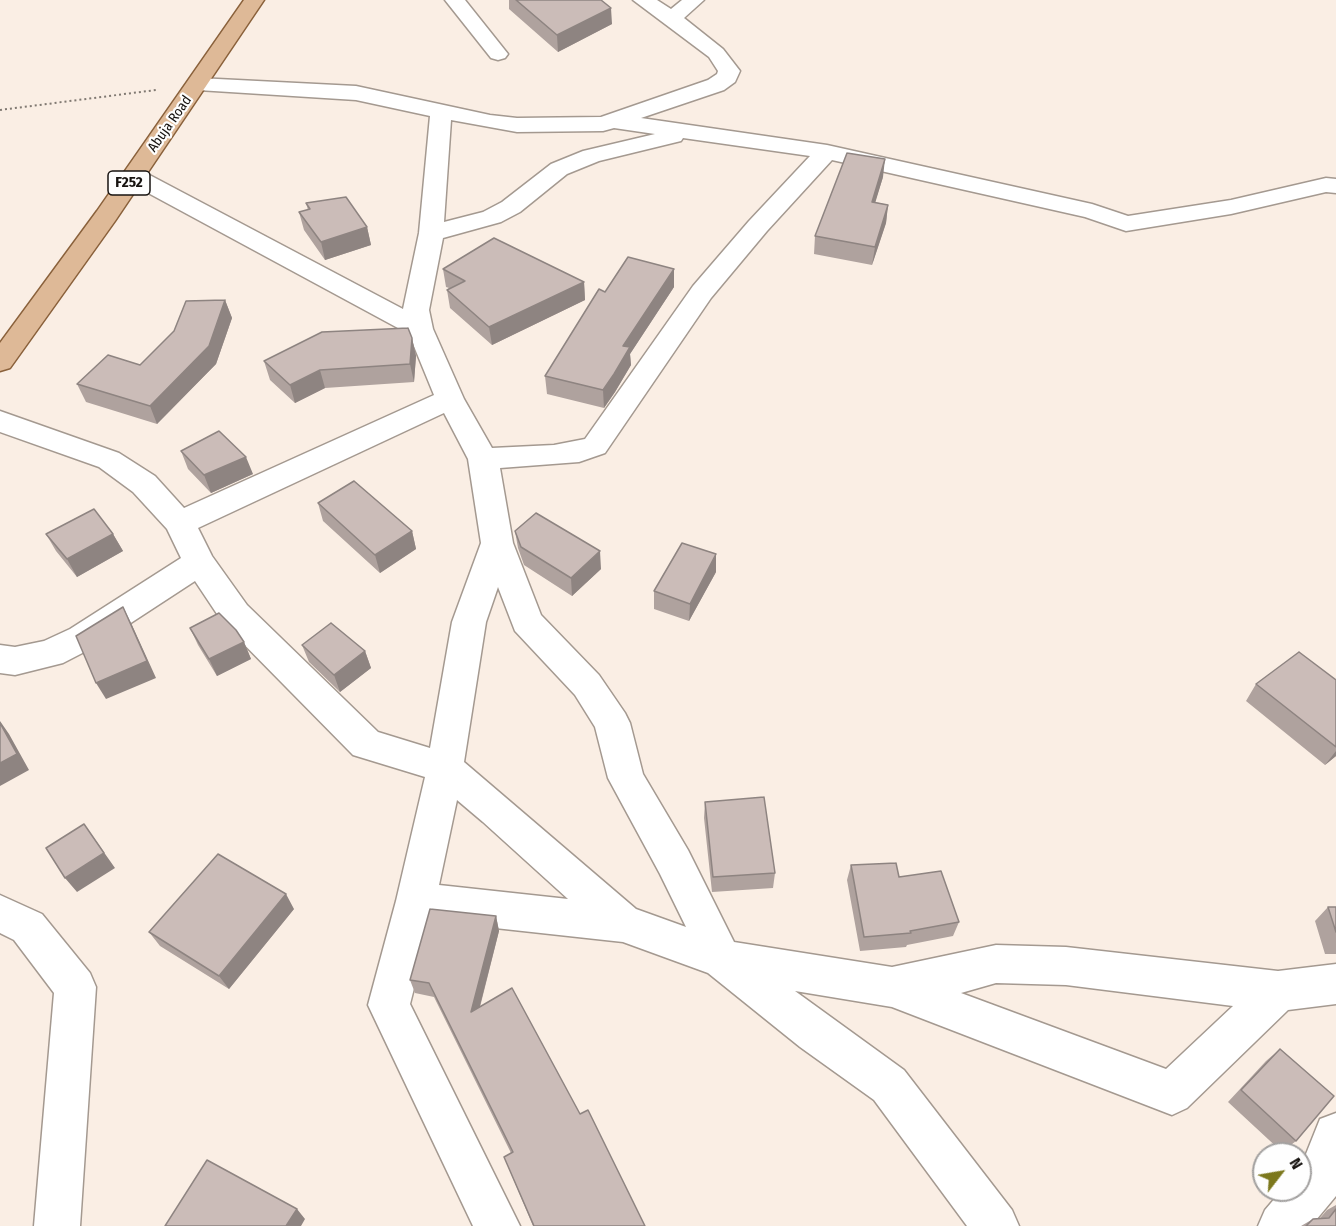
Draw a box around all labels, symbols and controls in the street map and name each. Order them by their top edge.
street label: Abuja Road [145,93,195,155]
road number: F252 [108,171,150,195]
north arrow [1252,1142,1312,1202]
text: N [1286,1154,1307,1173]

